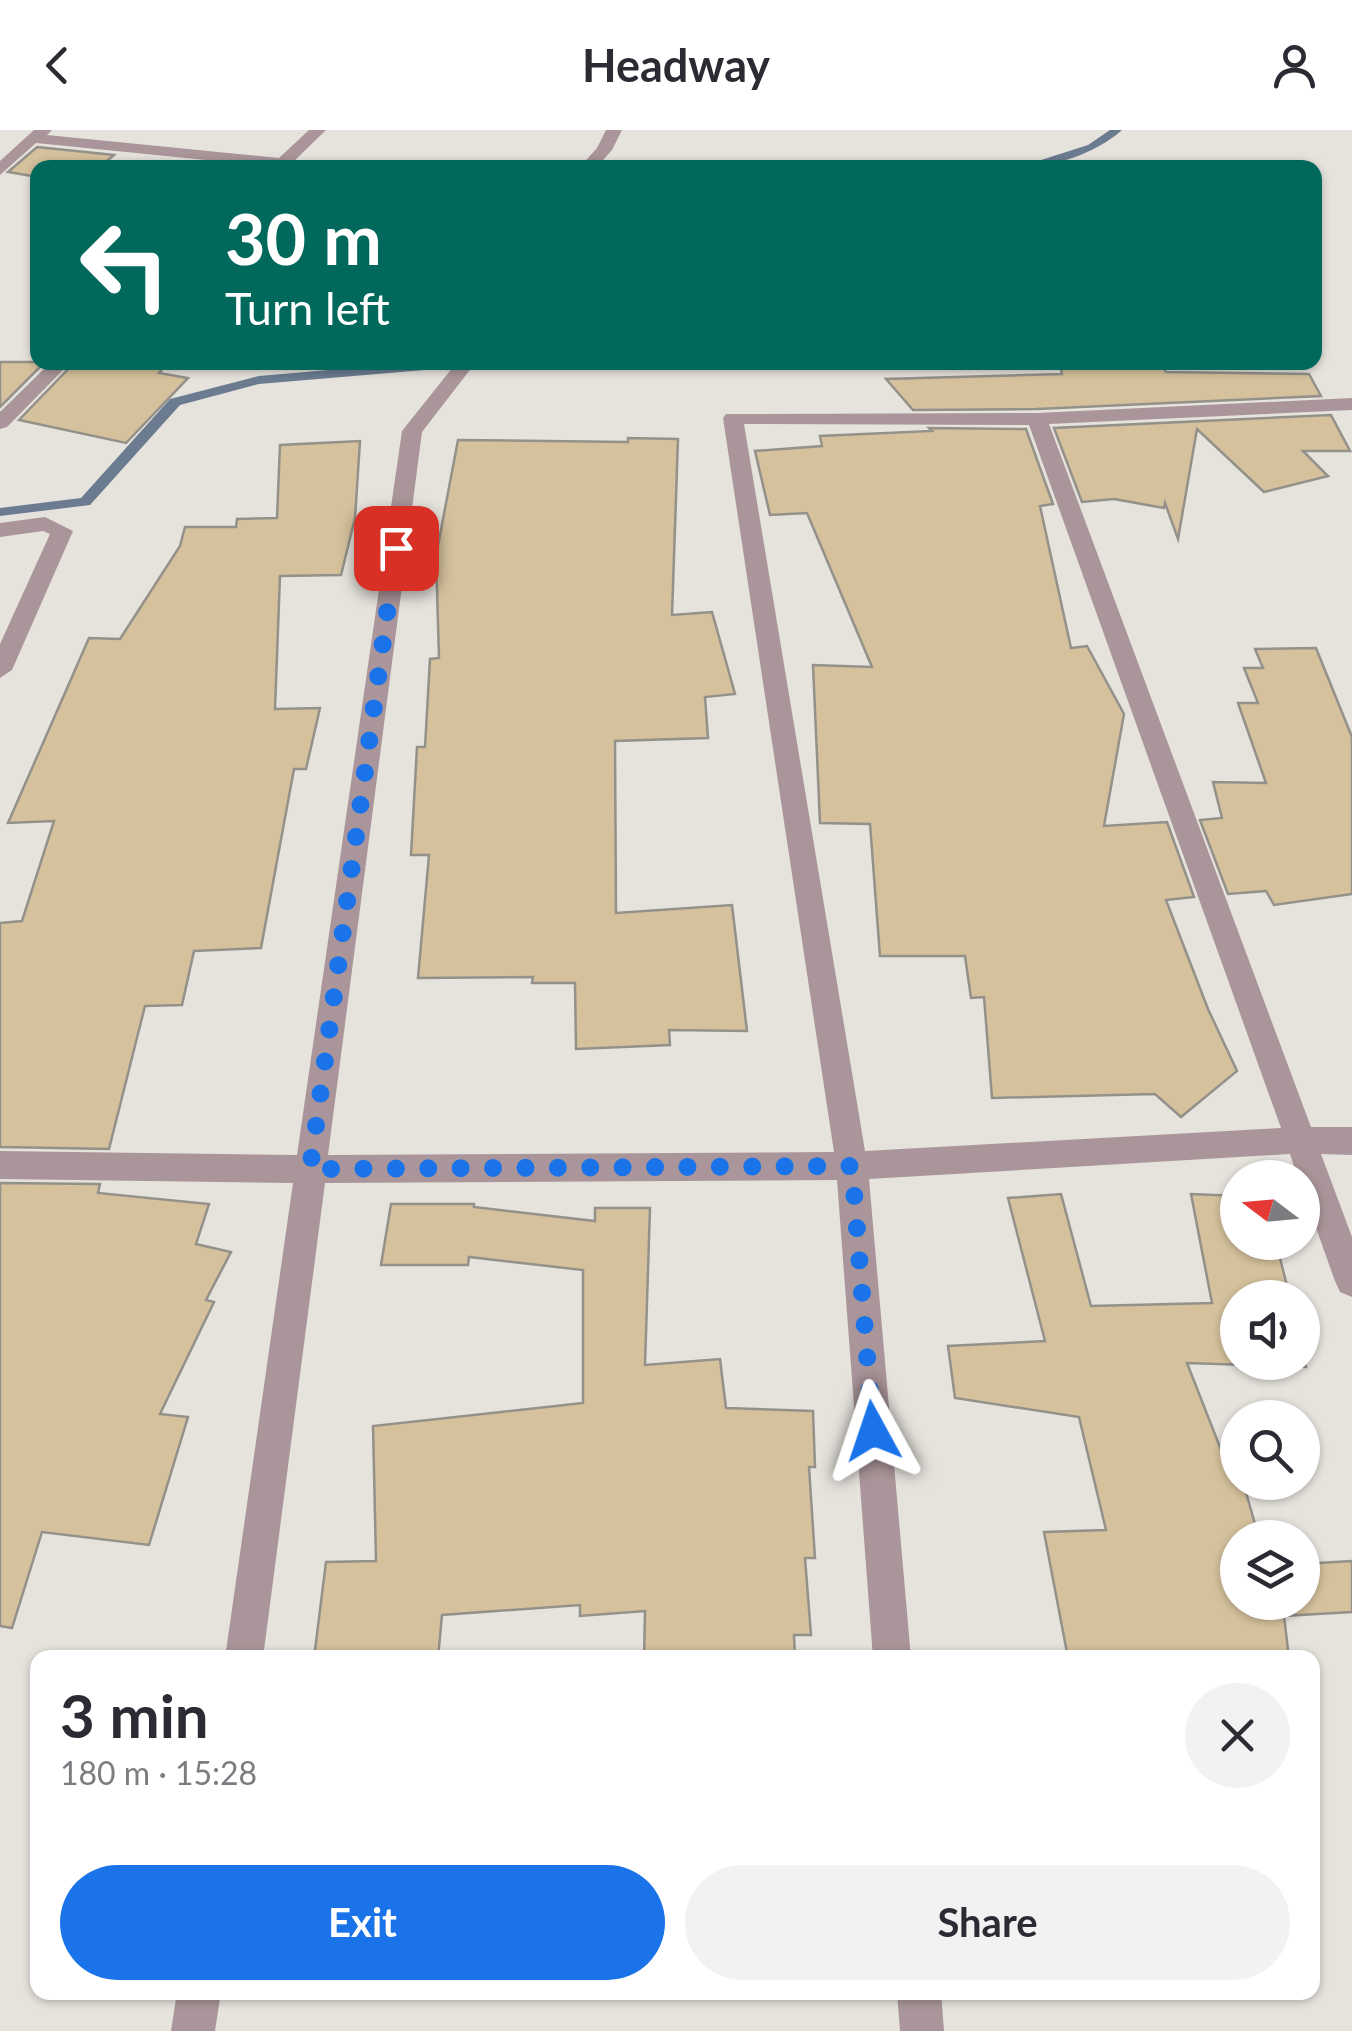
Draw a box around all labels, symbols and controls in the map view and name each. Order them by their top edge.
icon: back [30,38,85,93]
text: Headway [582,38,770,92]
icon: person [1267,38,1322,93]
text: 30 m [225,196,382,280]
icon: left [60,200,190,330]
text: Turn left [225,281,390,335]
pin [354,506,439,591]
icon: arrive [369,521,424,576]
north arrow [1220,1160,1320,1260]
map controls [1220,1160,1320,1620]
button: sound [1220,1280,1320,1380]
position arrow [821,1379,925,1483]
button: search [1220,1400,1320,1500]
button: layers [1220,1520,1320,1620]
text: 3 min [60,1679,209,1751]
button: close [1185,1683,1290,1788]
text: 180 m · 15:28 [60,1753,257,1792]
button: Exit [60,1865,665,1980]
button: Share [685,1865,1290,1980]

